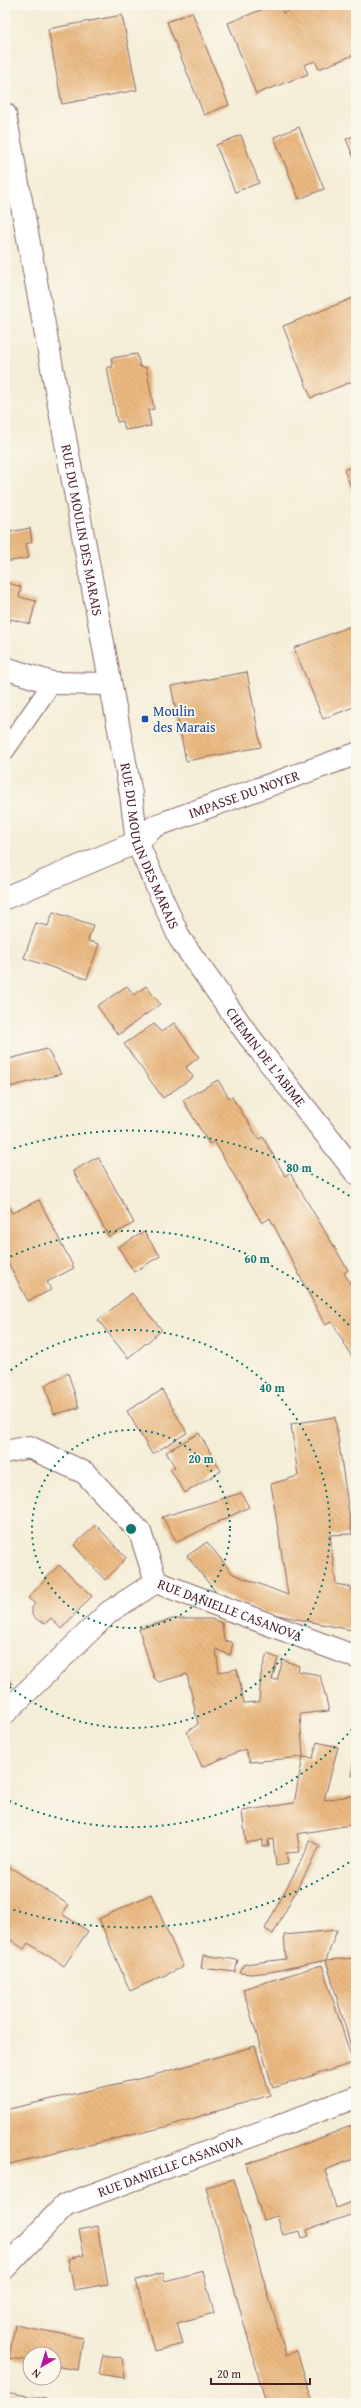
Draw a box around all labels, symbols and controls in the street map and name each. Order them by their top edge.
street label: RUE DU MOULIN DES MARAIS [56,442,108,618]
place label: Moulin des Marais [153,701,216,737]
marker: Moulin des Marais [140,714,150,724]
street label: RUE DU MOULIN DES MARAIS [115,761,184,932]
street label: IMPASSE DU NOYER [186,765,303,823]
street label: CHEMIN DE L'ABIME [221,1003,310,1111]
text: 80 m [286,1159,312,1176]
text: 60 m [244,1250,270,1267]
text: 40 m [259,1379,285,1396]
text: 20 m [188,1450,214,1467]
centre of rings [124,1522,138,1536]
street label: RUE DANIELLE CASANOVA [155,1573,306,1646]
street label: RUE DANIELLE CASANOVA [95,2130,246,2202]
north arrow [22,2346,62,2386]
scale bar [211,2360,310,2386]
text: N [28,2365,44,2382]
text: 20 m [217,2365,241,2382]

